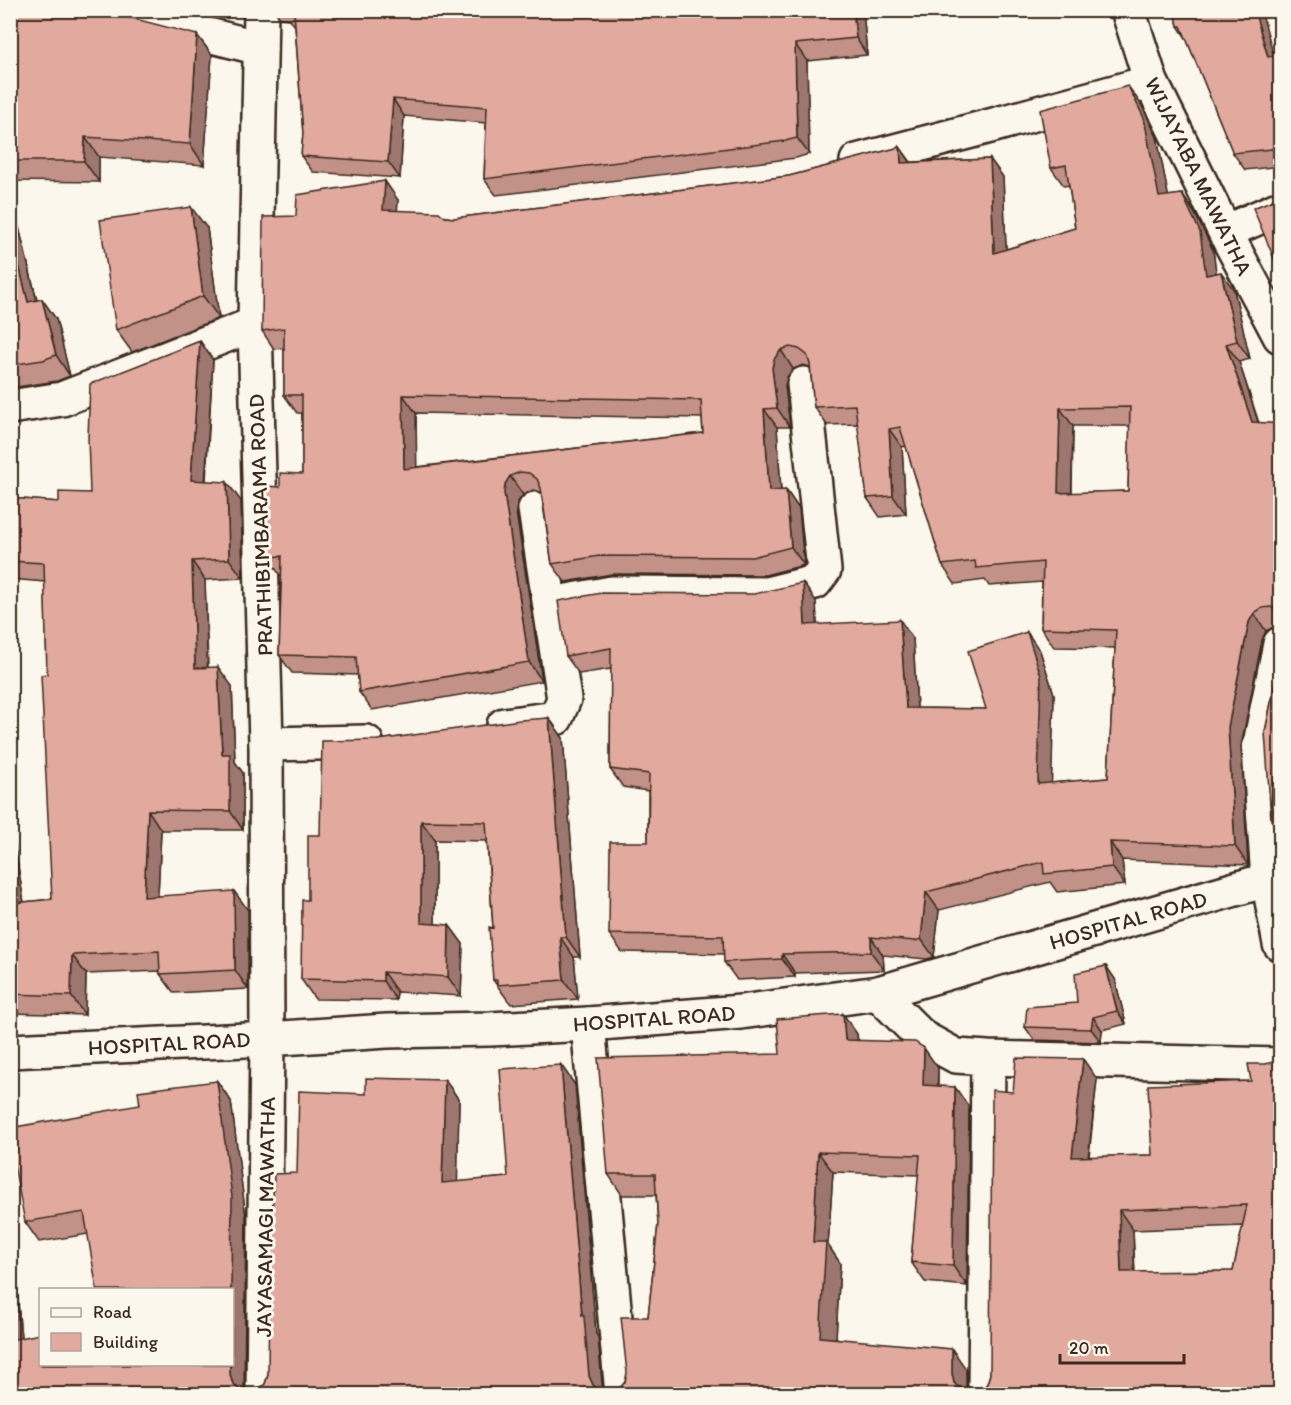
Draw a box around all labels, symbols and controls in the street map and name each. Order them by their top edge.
street label: WIJAYABA MAWATHA [1139,73,1258,280]
street label: PRATHIBIMBARAMA ROAD [242,393,279,656]
street label: HOSPITAL ROAD [1046,885,1210,956]
street label: HOSPITAL ROAD [572,999,736,1038]
street label: HOSPITAL ROAD [87,1026,251,1061]
street label: JAYASAMAGI MAWATHA [250,1097,281,1337]
legend [39,1288,234,1366]
text: Road [93,1301,132,1323]
scale bar [1060,1327,1184,1365]
text: Building [93,1331,159,1353]
text: 20 m [1069,1337,1109,1359]

